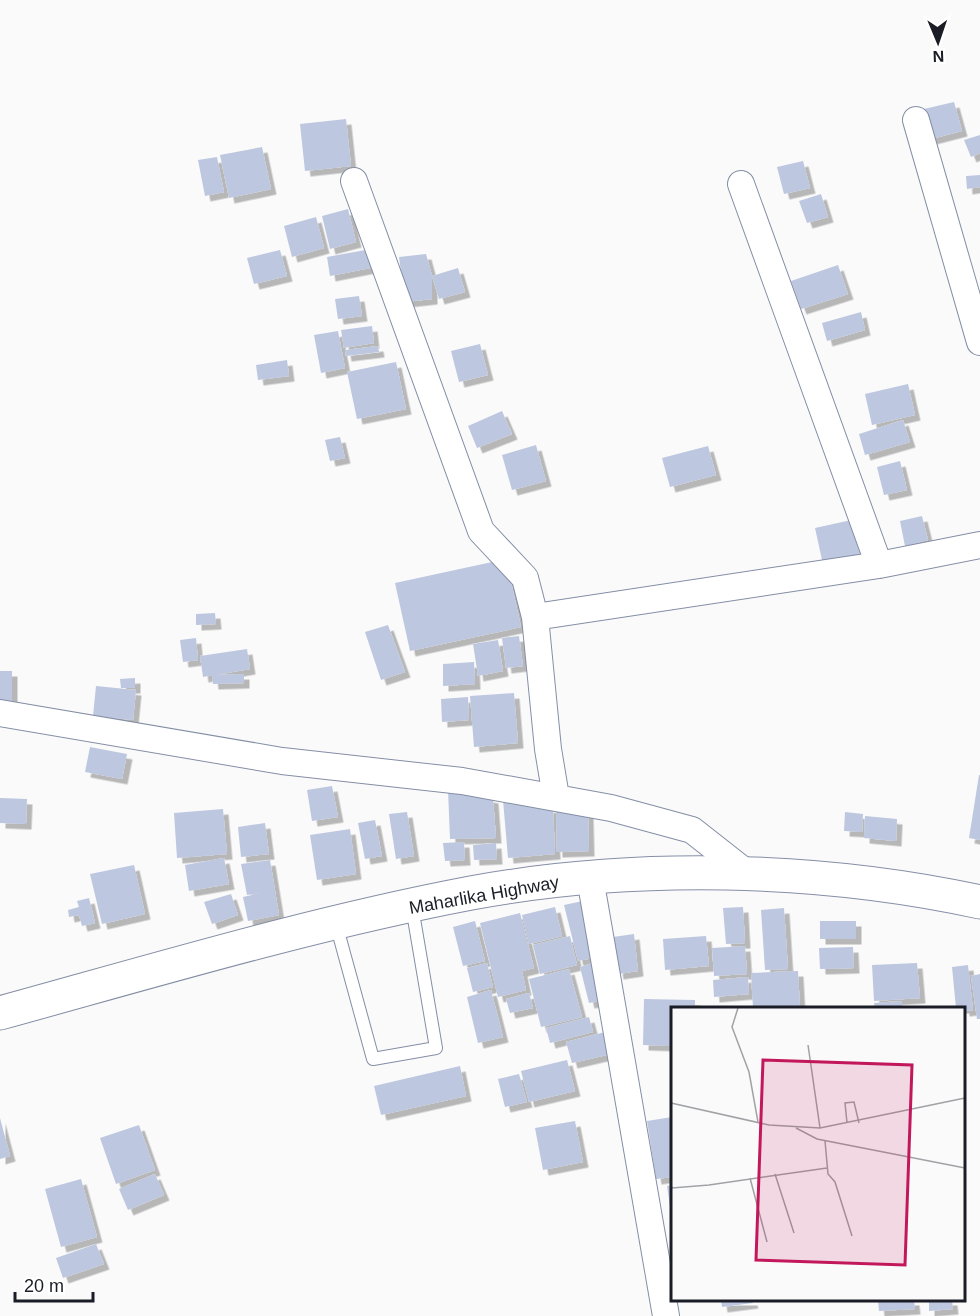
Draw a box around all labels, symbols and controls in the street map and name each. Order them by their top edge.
north arrow [908,12,968,72]
text: N [932,48,945,65]
street label: Maharlika Highway [407,872,561,918]
inset map [671,1007,965,1301]
scale bar [15,1265,93,1303]
text: 20 m [24,1276,64,1296]

